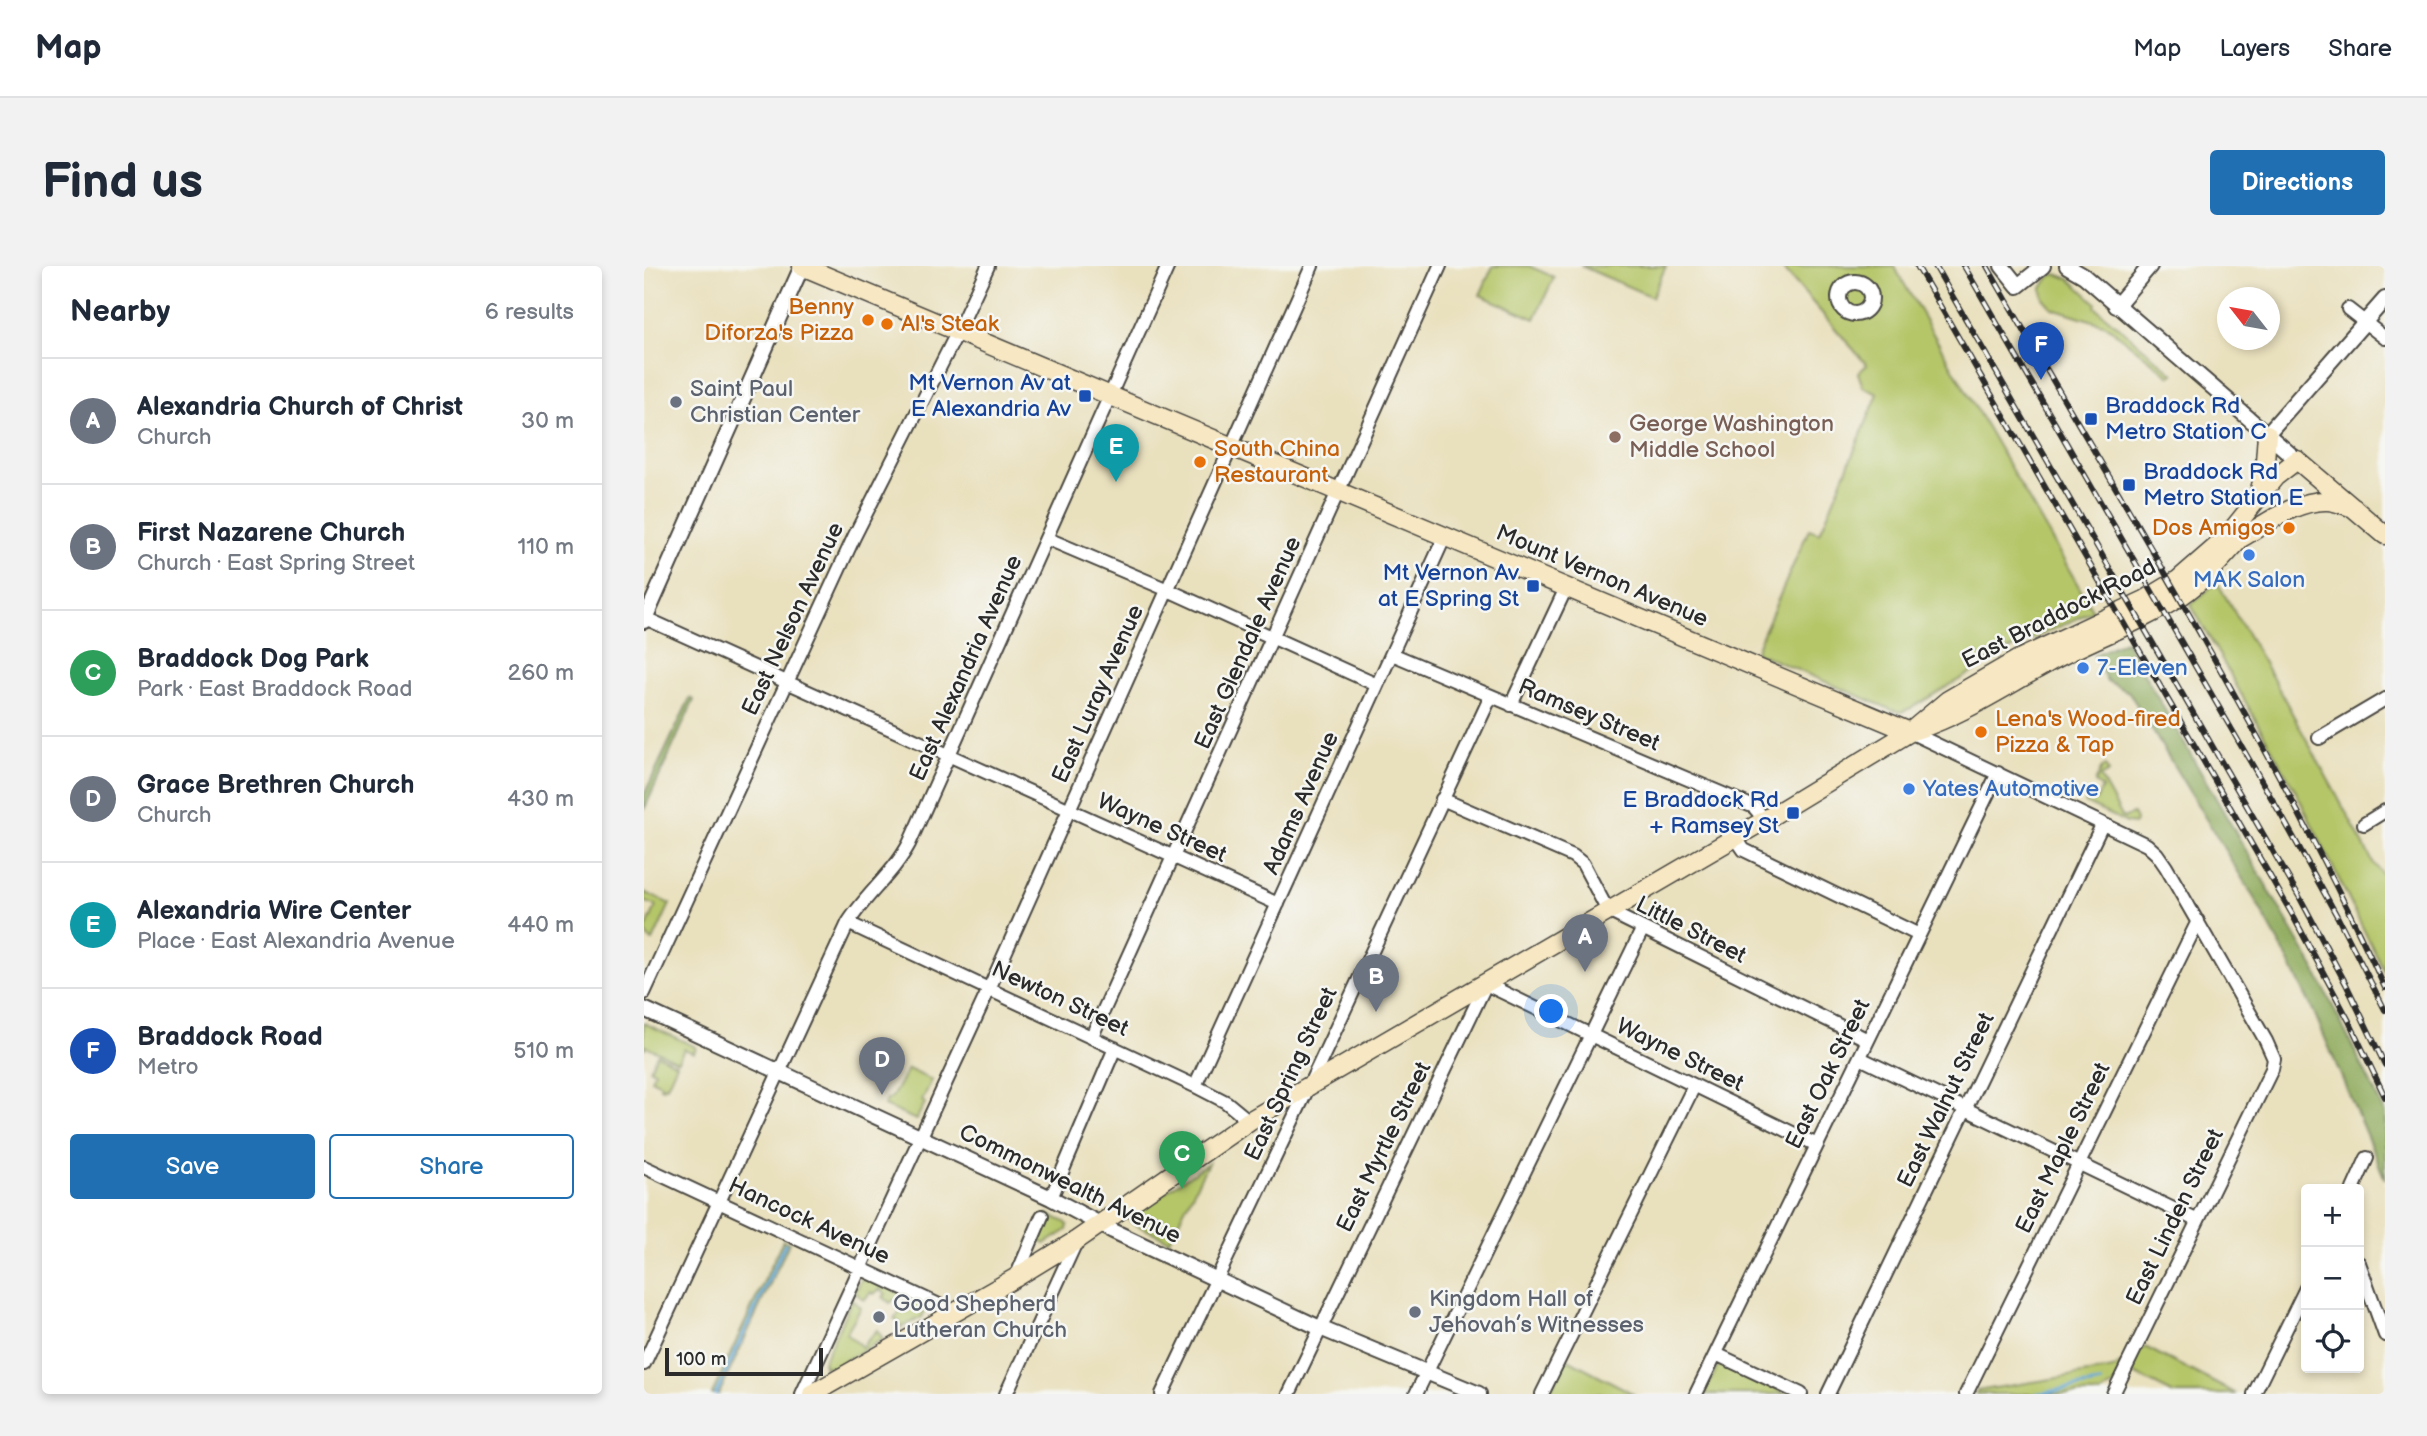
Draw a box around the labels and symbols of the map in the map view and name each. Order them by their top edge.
north arrow [2217,287,2280,350]
place label: Benny Diforza's Pizza [704,293,855,347]
place label: Al's Steak [901,310,1000,338]
marker: Benny Diforza's Pizza [860,312,876,328]
marker: Al's Steak [879,316,895,332]
pin: F [2018,322,2064,380]
place label: Mt Vernon Av at E Alexandria Av [908,369,1072,423]
place label: Saint Paul Christian Center [690,375,861,429]
marker: Mt Vernon Av at E Alexandria Av [1077,388,1093,404]
place label: Braddock Rd Metro Station C [2105,392,2267,446]
marker: Saint Paul Christian Center [668,394,684,410]
place label: George Washington Middle School [1629,410,1834,464]
marker: Braddock Rd Metro Station C [2083,411,2099,427]
pin: E [1093,424,1139,482]
marker: George Washington Middle School [1607,429,1623,445]
place label: South China Restaurant [1214,435,1340,489]
marker: South China Restaurant [1192,454,1208,470]
place label: Braddock Rd Metro Station E [2143,458,2303,512]
marker: Braddock Rd Metro Station E [2121,477,2137,493]
place label: Dos Amigos [2152,514,2275,542]
street label: East Nelson Avenue [736,518,850,720]
street label: Mount Vernon Avenue [1492,519,1712,633]
marker: Dos Amigos [2281,520,2297,536]
street label: East Glendale Avenue [1188,532,1308,754]
marker: MAK Salon [2241,547,2257,563]
street label: East Alexandria Avenue [903,551,1029,785]
street label: East Braddock Road [1957,553,2161,675]
place label: Mt Vernon Av at E Spring St [1378,559,1520,613]
place label: MAK Salon [2193,566,2305,594]
marker: Mt Vernon Av at E Spring St [1525,578,1541,594]
street label: East Luray Avenue [1046,601,1150,787]
place label: 7-Eleven [2097,654,2188,682]
marker: 7-Eleven [2075,660,2091,676]
street label: Ramsey Street [1514,673,1664,757]
place label: Lena's Wood-fired Pizza & Tap [1995,705,2181,759]
marker: Lena's Wood-fired Pizza & Tap [1973,724,1989,740]
street label: Adams Avenue [1257,727,1345,879]
place label: Yates Automotive [1922,775,2099,803]
marker: Yates Automotive [1901,781,1917,797]
place label: E Braddock Rd + Ramsey St [1622,786,1779,840]
street label: Wayne Street [1093,787,1231,869]
marker: E Braddock Rd + Ramsey St [1785,805,1801,821]
street label: Little Street [1631,890,1751,970]
pin: A [1562,914,1608,972]
pin: B [1353,954,1399,1012]
street label: Newton Street [987,955,1133,1043]
street label: East Spring Street [1238,983,1344,1165]
your location [1534,994,1568,1028]
street label: East Oak Street [1780,995,1876,1153]
street label: East Walnut Street [1891,1008,2001,1192]
street label: Wayne Street [1612,1012,1748,1098]
pin: D [859,1037,905,1095]
street label: East Myrtle Street [1331,1057,1437,1237]
street label: East Maple Street [2010,1058,2116,1238]
street label: Commonwealth Avenue [955,1118,1185,1250]
street label: East Linden Street [2120,1124,2230,1310]
pin: C [1159,1131,1205,1189]
street label: Hancock Avenue [724,1171,894,1271]
place label: Kingdom Hall of Jehovah’s Witnesses [1429,1285,1644,1339]
place label: Good Shepherd Lutheran Church [893,1290,1067,1344]
marker: Kingdom Hall of Jehovah’s Witnesses [1407,1304,1423,1320]
marker: Good Shepherd Lutheran Church [871,1309,887,1325]
scale bar [665,1345,822,1377]

